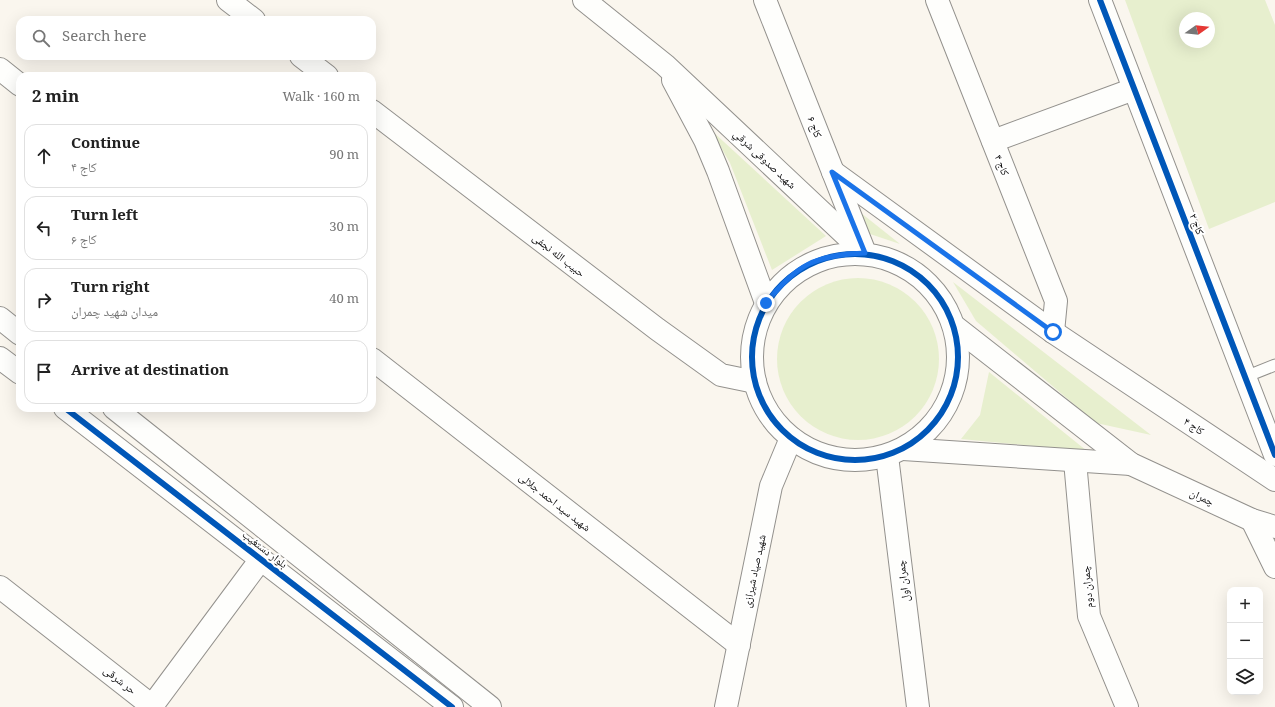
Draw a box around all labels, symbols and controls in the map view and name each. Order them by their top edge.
north arrow [1179,12,1215,48]
search box [16,16,376,60]
text: Search here [62,25,147,51]
icon: search [30,27,52,49]
text: 2 min [32,84,79,113]
text: Walk · 160 m [282,87,360,109]
street label: کاج ۶ [801,114,827,141]
street label: شهید صدوقی شرقي [728,126,800,195]
text: Continue [71,132,140,158]
icon: ahead [33,145,55,167]
text: 90 m [329,145,359,167]
street label: کاج ۴ [988,152,1014,180]
text: کاج ۴ [71,158,97,180]
text: Turn left [71,204,138,230]
street label: کاج ۲ [1183,211,1209,238]
icon: left [33,217,55,239]
text: 30 m [329,217,359,239]
street label: حبیب الله نجفی [527,229,589,283]
text: کاج ۶ [71,230,97,252]
text: Turn right [71,276,150,302]
icon: right [33,289,55,311]
text: 40 m [329,289,359,311]
route end [757,294,775,312]
text: میدان شهید چمران [71,302,158,324]
route start [1044,323,1062,341]
text: Arrive at destination [71,359,229,385]
icon: arrive [33,361,55,383]
street label: کاج ۴ [1179,413,1208,441]
street label: شهید سید احمد جلالی [514,469,594,538]
street label: چمران [1186,484,1217,512]
street label: بلوار دستغیب [237,526,291,574]
street label: شهید صیاد شیرازی [738,533,773,610]
street label: چمران اول [893,559,916,603]
street label: چمران دوم [1077,565,1100,609]
map controls [1227,587,1263,695]
button: + [1227,587,1263,623]
button: − [1227,623,1263,659]
button: layers [1227,659,1263,695]
street label: حر شرقی [98,662,140,700]

